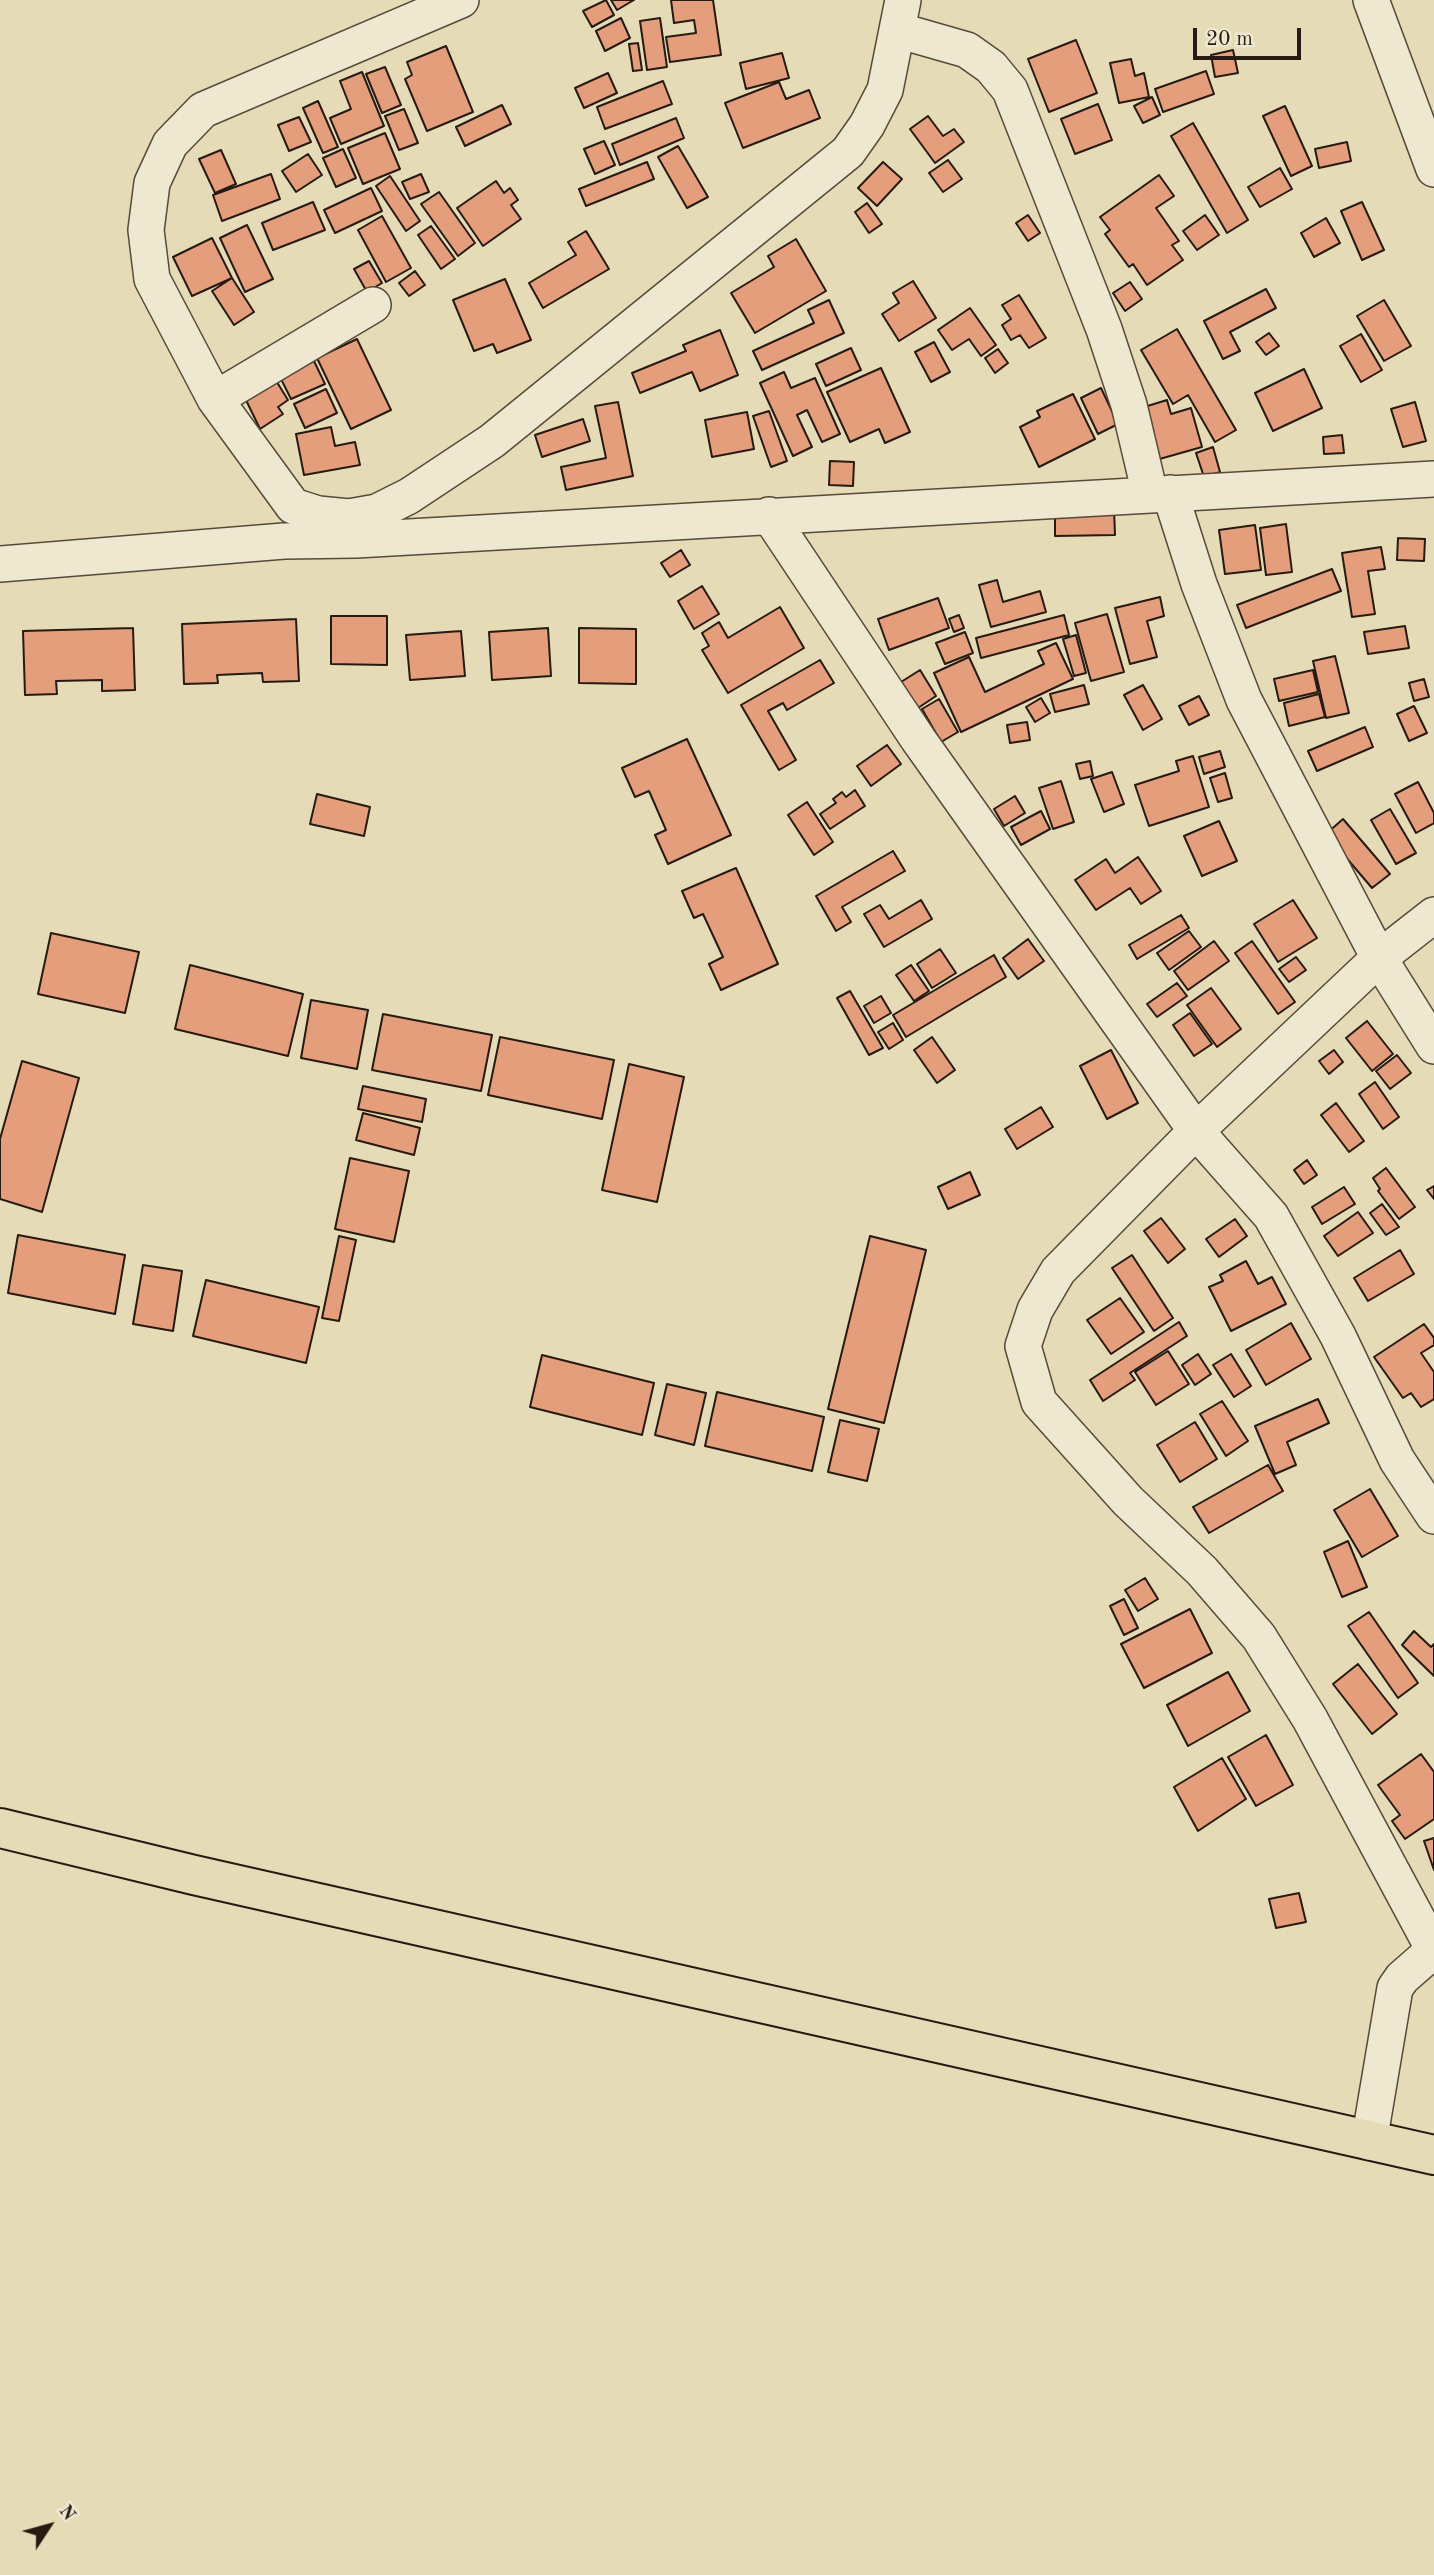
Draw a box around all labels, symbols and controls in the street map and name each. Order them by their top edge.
scale bar [1196,14,1304,58]
text: 20 m [1206,29,1253,50]
north arrow [14,2491,84,2561]
text: N [54,2502,78,2525]

